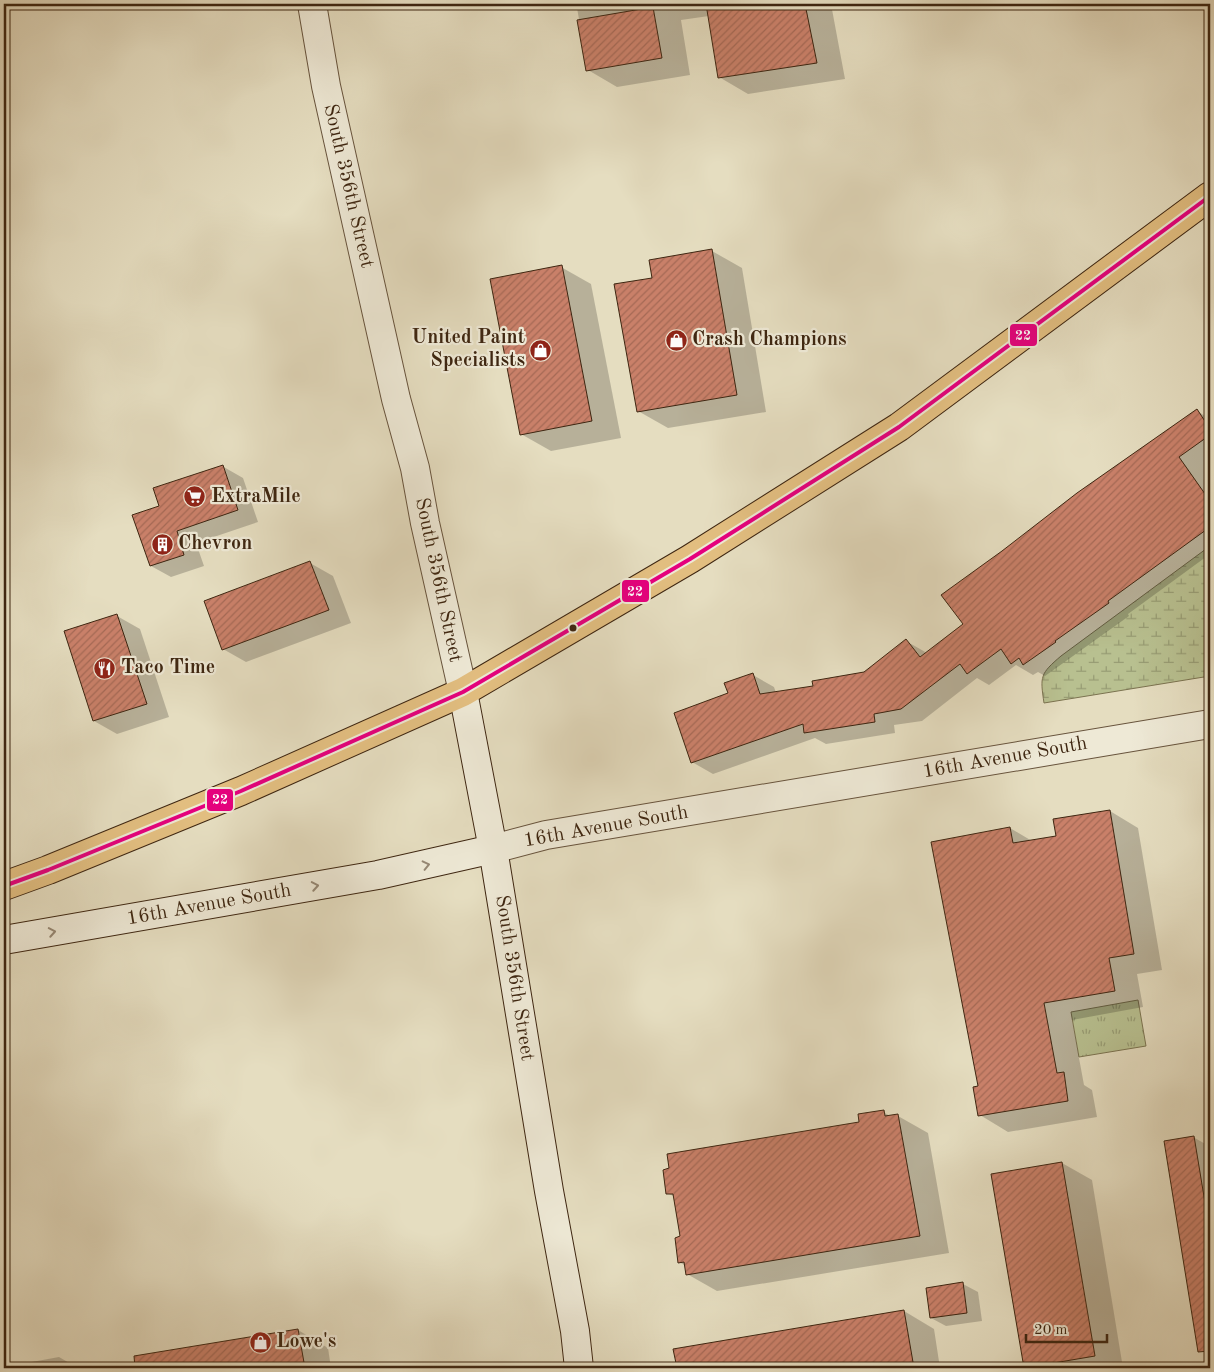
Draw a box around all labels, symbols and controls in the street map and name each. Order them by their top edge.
street label: South 356th Street [319,102,377,270]
line badge: 22 [1009,323,1038,347]
place label: United Paint Specialists [411,328,525,371]
shop icon: Crash Champions [664,328,688,352]
text: 22 [1015,329,1031,343]
place label: Crash Champions [692,330,847,350]
shop icon: United Paint Specialists [529,338,553,362]
supermarket icon: ExtraMile [183,485,207,509]
place label: ExtraMile [211,487,301,507]
street label: South 356th Street [411,496,465,664]
building icon: Chevron [150,532,174,556]
place label: Chevron [178,534,252,554]
line badge: 22 [621,579,650,603]
text: 22 [627,585,643,599]
unlabelled marker [568,623,578,633]
restaurant icon: Taco Time [93,656,117,680]
place label: Taco Time [121,658,215,678]
street label: 16th Avenue South [921,734,1089,782]
line badge: 22 [206,788,234,812]
text: 22 [212,793,228,807]
street label: 16th Avenue South [522,803,690,851]
one-way arrow [422,860,430,870]
street label: 16th Avenue South [125,881,293,929]
one-way arrow [311,882,320,892]
street label: South 356th Street [491,894,537,1062]
one-way arrow [47,927,56,937]
scale bar [1026,1312,1108,1344]
text: 20 m [1034,1323,1068,1338]
shop icon: Lowe's [248,1330,272,1354]
place label: Lowe's [276,1332,336,1352]

